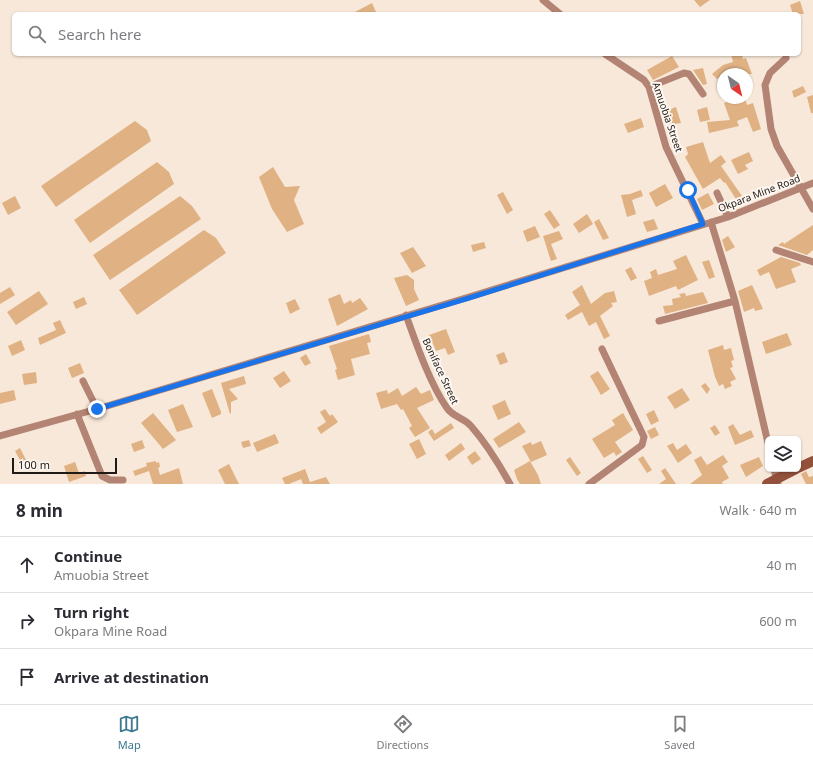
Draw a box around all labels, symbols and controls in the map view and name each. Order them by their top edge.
search box [12,12,801,56]
icon: search [26,23,48,45]
text: Search here [58,24,141,44]
north arrow [717,68,753,104]
street label: Amuobia Street [650,80,687,154]
street label: Okpara Mine Road [716,171,802,215]
route start [679,181,697,199]
street label: Boniface Street [420,336,463,407]
route end [88,400,106,418]
map controls [765,436,801,472]
button: layers [765,436,801,472]
scale bar [12,456,117,475]
text: 100 m [18,457,50,472]
text: 8 min [16,499,63,522]
text: Walk · 640 m [719,501,797,519]
text: Continue [54,546,122,566]
icon: ahead [16,554,38,576]
text: 40 m [767,556,797,574]
text: Amuobia Street [54,566,149,584]
text: Turn right [54,602,129,622]
icon: right [16,610,38,632]
text: 600 m [759,612,797,630]
text: Okpara Mine Road [54,622,167,640]
icon: arrive [16,666,38,688]
text: Arrive at destination [54,667,209,687]
tab: Map [118,713,141,752]
tab: Directions [376,713,429,752]
tab: Saved [664,713,695,752]

